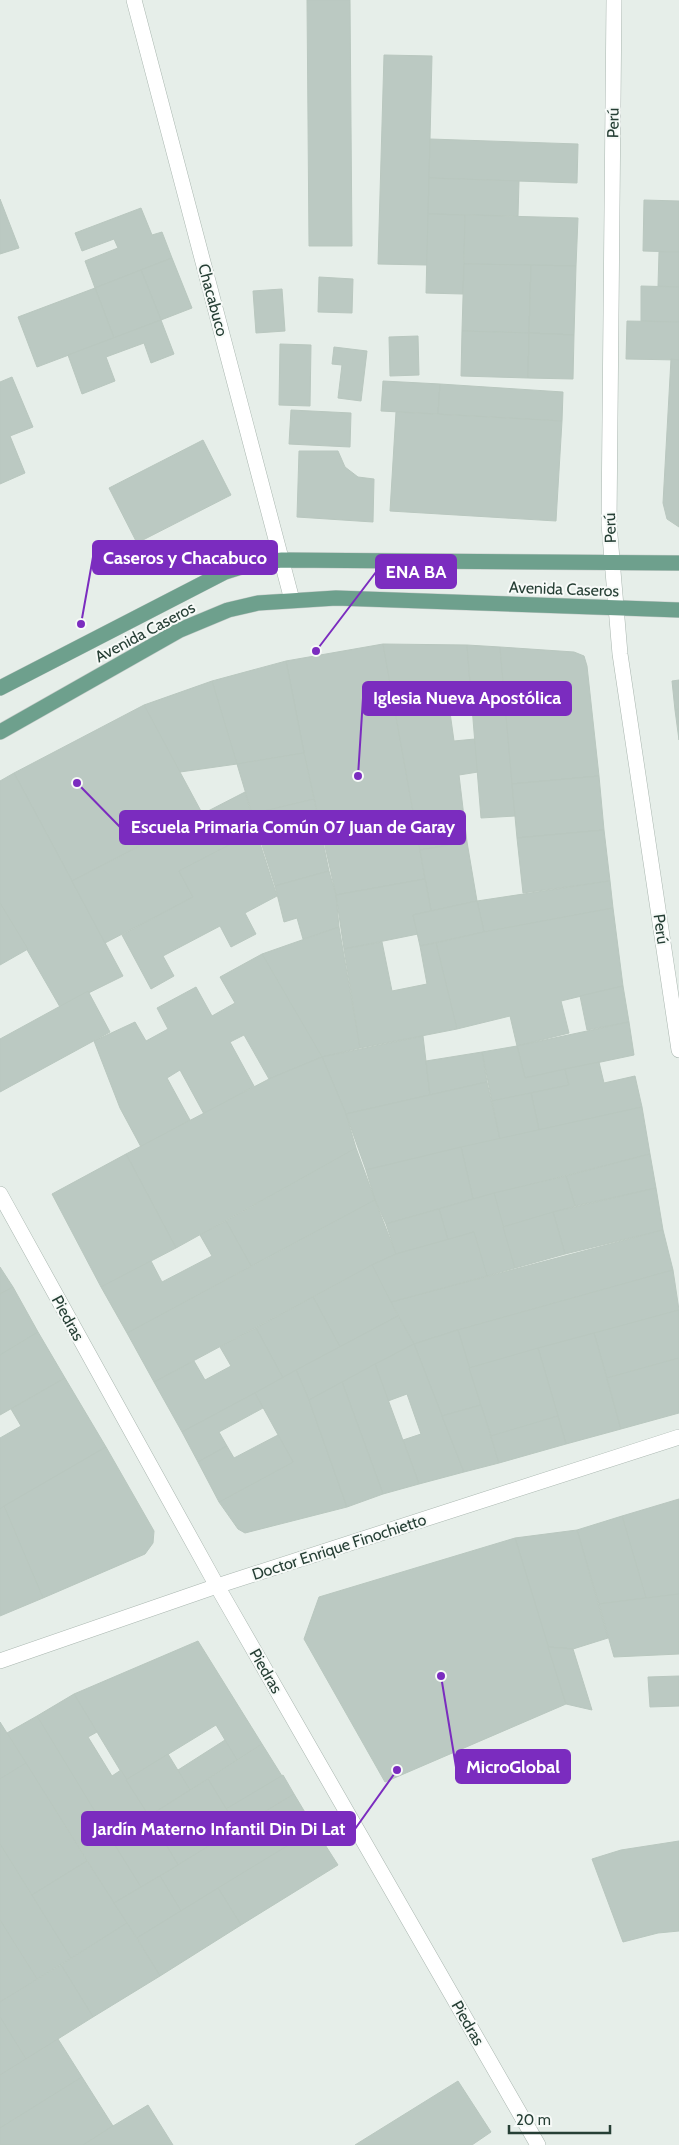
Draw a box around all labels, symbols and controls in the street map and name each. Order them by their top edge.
street label: Perú [603,108,623,138]
street label: Chacabuco [194,262,232,339]
street label: Perú [600,512,620,544]
callout: Caseros y Chacabuco [93,541,277,574]
text: Caseros y Chacabuco [103,547,267,569]
callout: ENA BA [376,555,456,588]
text: ENA BA [386,561,447,583]
street label: Avenida Caseros [509,578,620,600]
street label: Avenida Caseros [92,598,198,666]
callout: Iglesia Nueva Apostólica [363,682,571,715]
text: Iglesia Nueva Apostólica [373,687,561,709]
callout: Escuela Primaria Común 07 Juan de Garay [120,811,465,844]
text: Escuela Primaria Común 07 Juan de Garay [131,816,456,838]
street label: Perú [649,913,673,945]
street label: Piedras [48,1292,88,1344]
street label: Doctor Enrique Finochietto [250,1510,429,1584]
street label: Piedras [246,1645,287,1697]
callout: MicroGlobal [456,1750,570,1783]
text: MicroGlobal [466,1756,560,1778]
callout: Jardín Materno Infantil Din Di Lat [82,1812,355,1845]
text: Jardín Materno Infantil Din Di Lat [92,1818,345,1840]
street label: Piedras [448,1997,489,2049]
scale bar [509,2102,610,2134]
text: 20 m [516,2111,551,2129]

